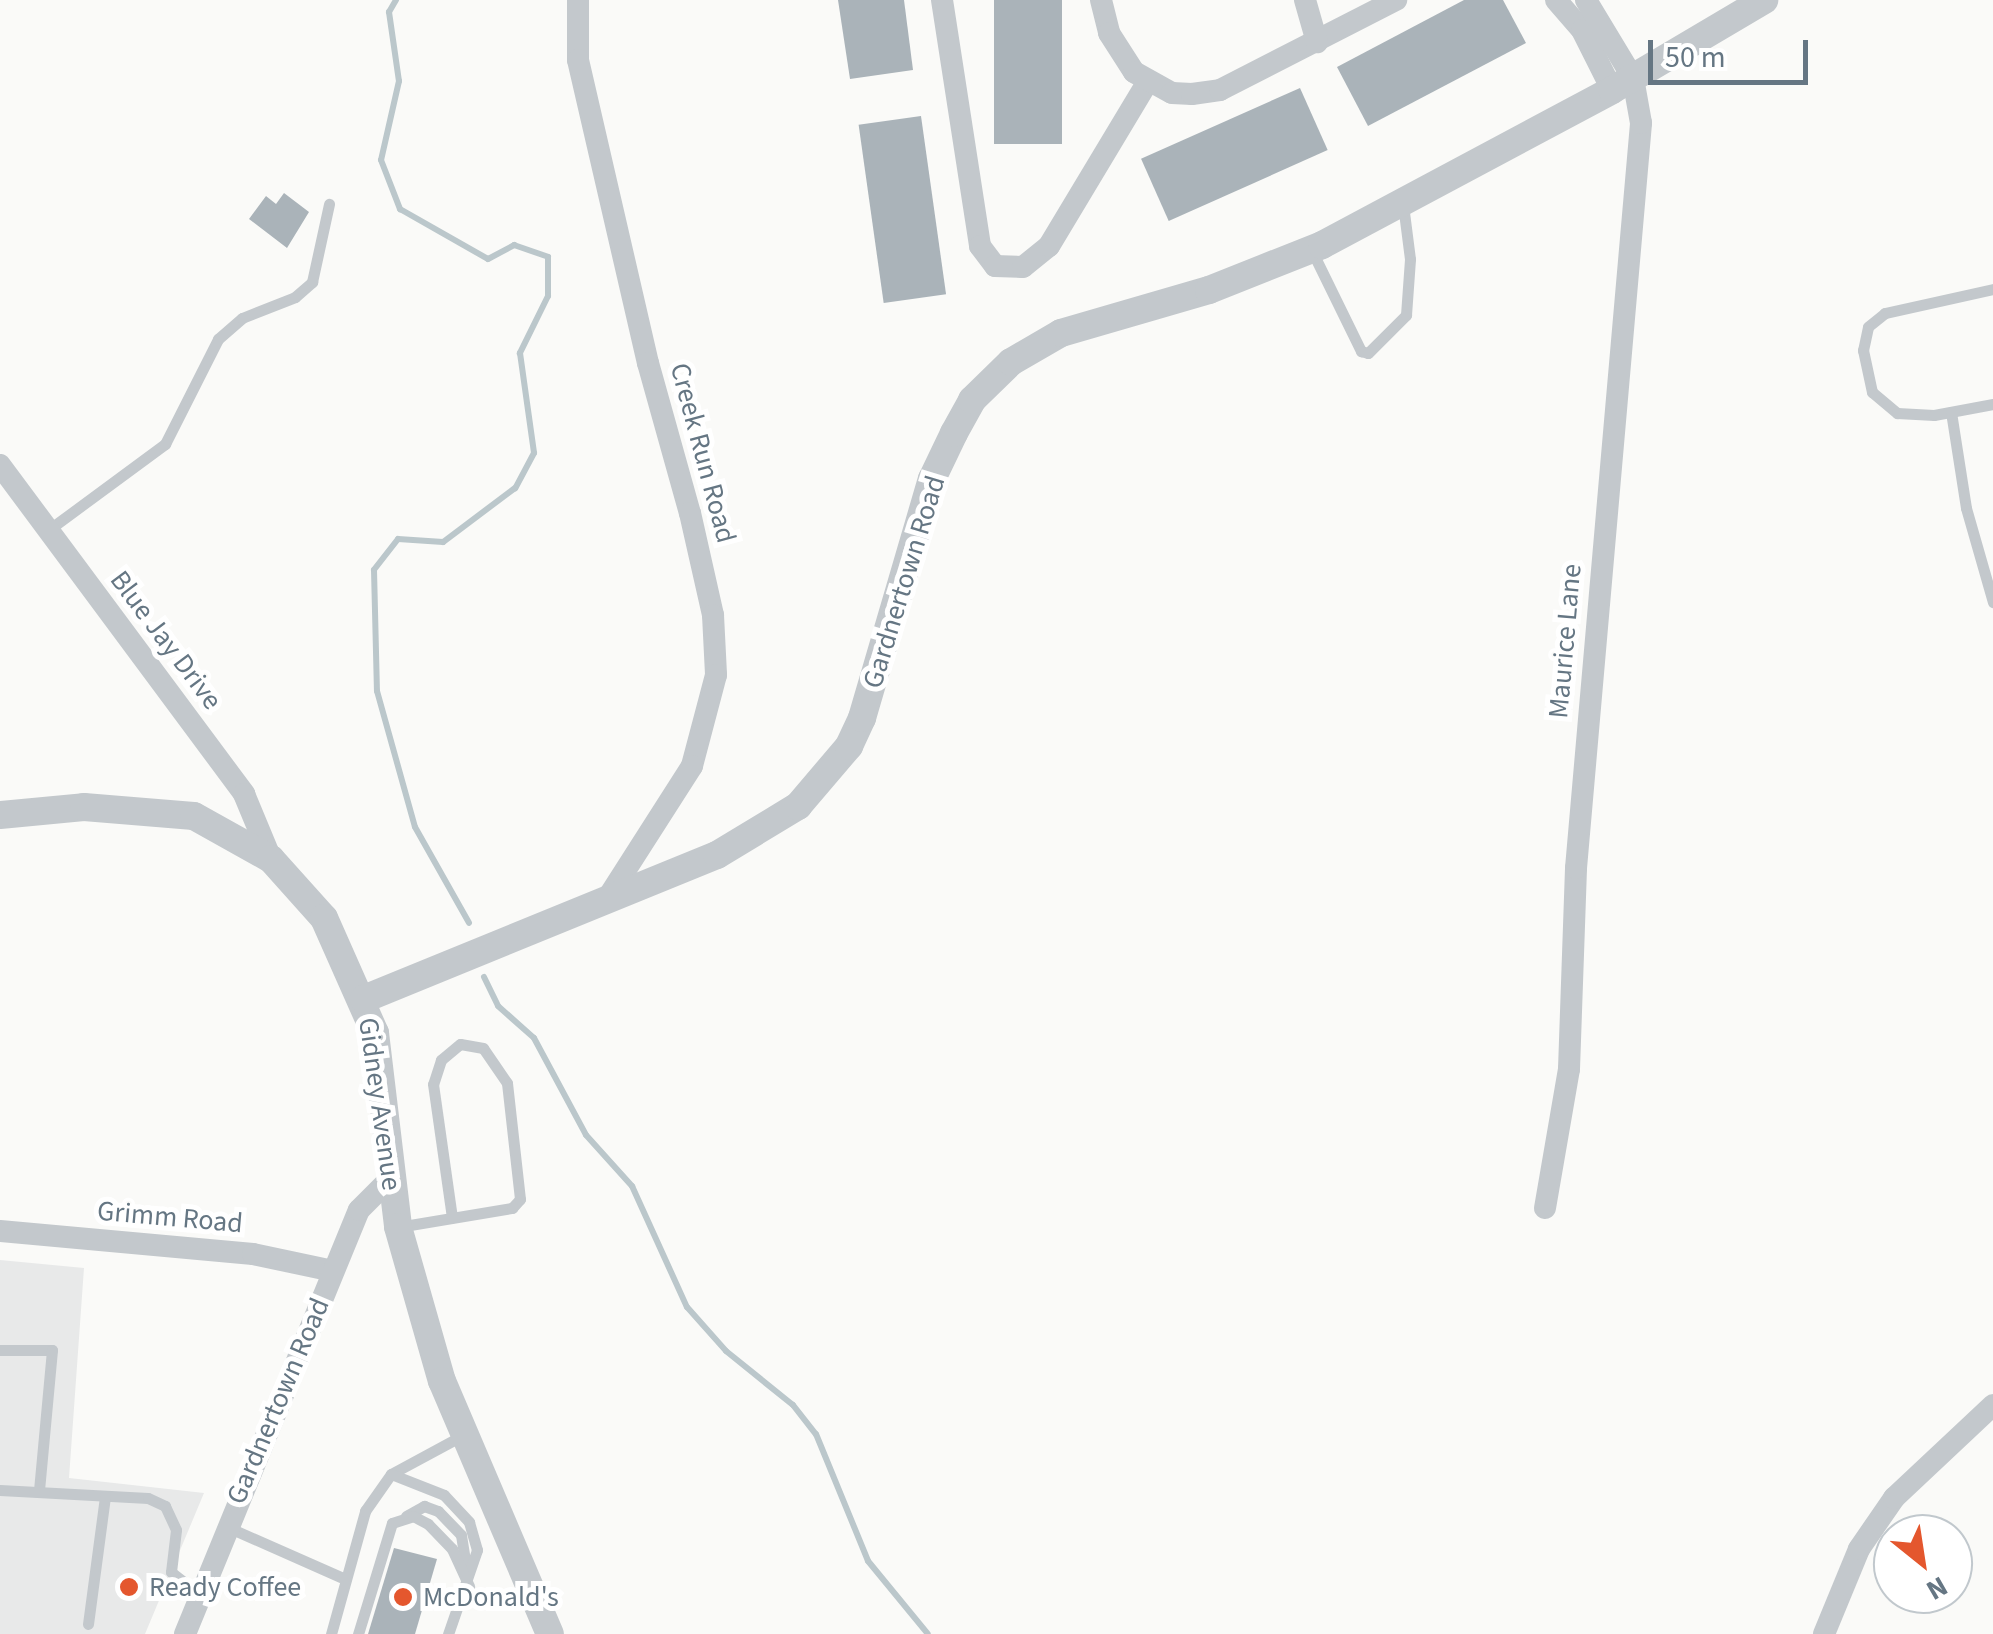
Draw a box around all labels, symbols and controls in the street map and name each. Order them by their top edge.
scale bar [1653,20,1813,82]
text: 50 m [1665,36,1726,79]
street label: Creek Run Road [663,359,743,547]
street label: Gardnertown Road [856,472,952,692]
street label: Maurice Lane [1542,562,1588,720]
street label: Blue Jay Drive [103,564,229,716]
street label: Gidney Avenue [351,1015,409,1193]
street label: Grimm Road [96,1194,244,1240]
street label: Gardnertown Road [219,1293,337,1509]
north arrow [1873,1514,1973,1614]
text: N [1919,1566,1955,1610]
place label: Ready Coffee [149,1570,301,1604]
marker: Ready Coffee [118,1576,140,1598]
place label: McDonald's [423,1580,559,1614]
marker: McDonald's [392,1586,414,1608]

